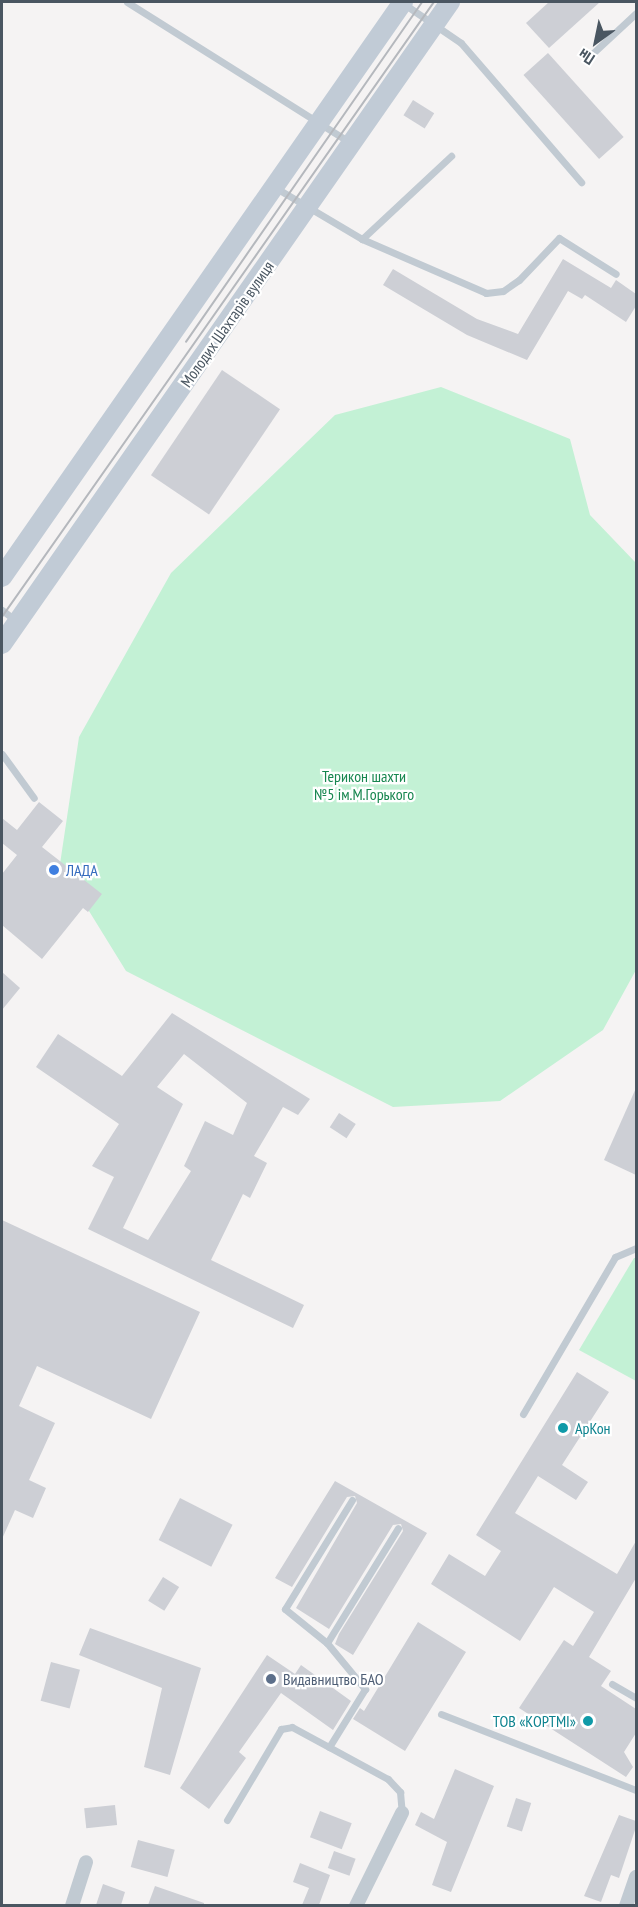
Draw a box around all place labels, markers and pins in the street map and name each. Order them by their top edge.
place label: ЛАДА [66,860,98,880]
marker: ЛАДА [47,863,61,877]
place label: АрКон [575,1418,611,1438]
marker: АрКон [556,1421,570,1435]
place label: Видавництво БАО [283,1669,383,1689]
marker: Видавництво БАО [264,1672,278,1686]
place label: ТОВ «КОРТМІ» [493,1711,576,1731]
marker: ТОВ «КОРТМІ» [581,1714,595,1728]

